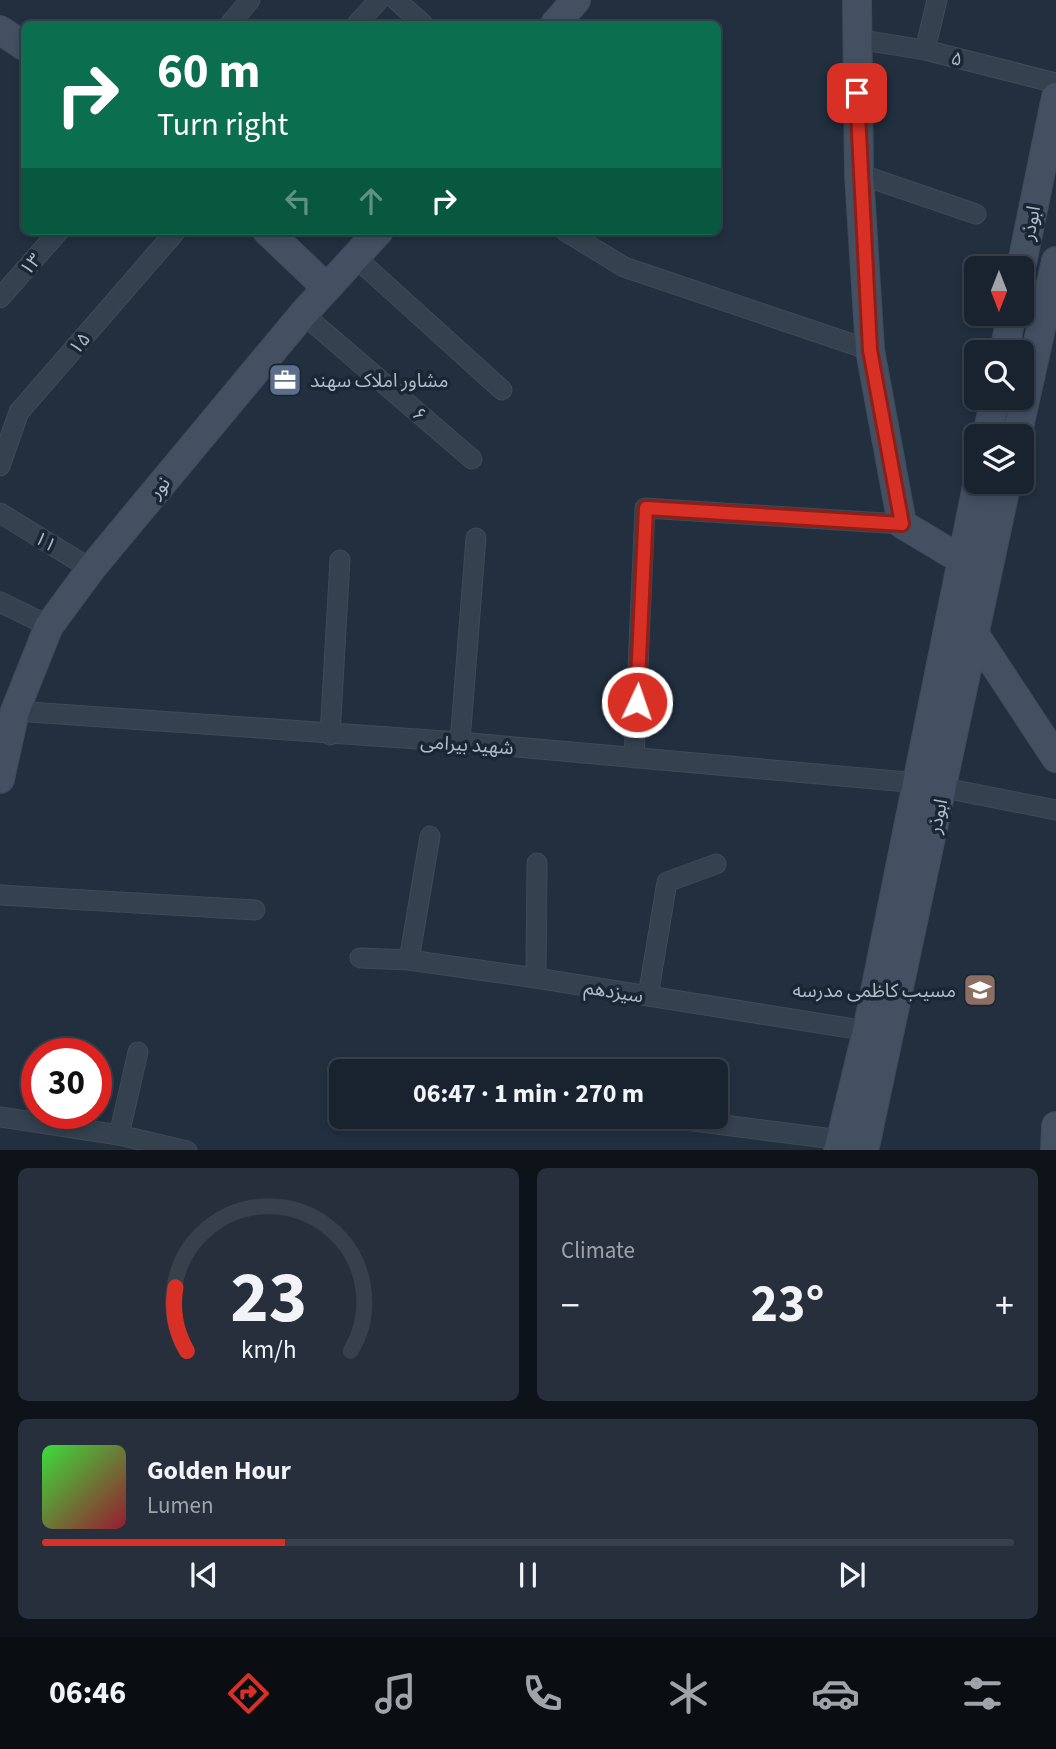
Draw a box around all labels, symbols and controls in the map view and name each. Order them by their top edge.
text: 60 m [157,37,261,107]
street label: ۵ [948,45,965,74]
icon: right [42,49,133,140]
pin [827,63,887,123]
icon: arrive [838,74,876,112]
text: Turn right [157,102,288,148]
icon: left [279,182,317,220]
icon: ahead [352,182,390,220]
icon: right [425,182,463,220]
street label: ابوذر [1015,204,1048,244]
street label: ۱۳ [14,248,49,282]
north arrow [964,256,1034,326]
map controls [964,256,1034,494]
street label: ۱۵ [63,327,97,361]
button: search [964,340,1034,410]
office icon: مشاور املاک سهند [266,361,304,399]
place label: مشاور املاک سهند [310,368,448,395]
street label: ۶ [406,401,432,429]
button: layers [964,424,1034,494]
street label: نور [142,471,177,505]
street label: ۱۱ [29,525,62,559]
position arrow [600,665,674,739]
street label: شهید بیرامی [419,729,514,762]
street label: ابوذر [921,797,955,837]
school or university icon: مسیب کاظمی مدرسه [961,971,999,1009]
street label: سیزدهم [582,974,645,1010]
place label: مسیب کاظمی مدرسه [793,978,956,1005]
speed limit sign: 30 [21,1038,112,1129]
text: 06:47 · 1 min · 270 m [413,1075,644,1112]
text: Climate [561,1234,635,1267]
text: 23 [230,1246,307,1350]
text: 23° [751,1268,824,1342]
text: − [561,1279,580,1333]
text: + [995,1279,1014,1333]
text: km/h [241,1331,296,1367]
text: Golden Hour [147,1452,291,1489]
text: Lumen [147,1489,214,1522]
icon: previous [185,1556,223,1594]
icon: pause [509,1556,547,1594]
icon: next [833,1556,871,1594]
icon: directions [224,1669,273,1718]
icon: music [371,1669,420,1718]
icon: phone [518,1669,567,1718]
icon: climate [664,1669,713,1718]
icon: car [811,1669,860,1718]
icon: filters [958,1669,1007,1718]
text: 06:46 [49,1670,126,1716]

